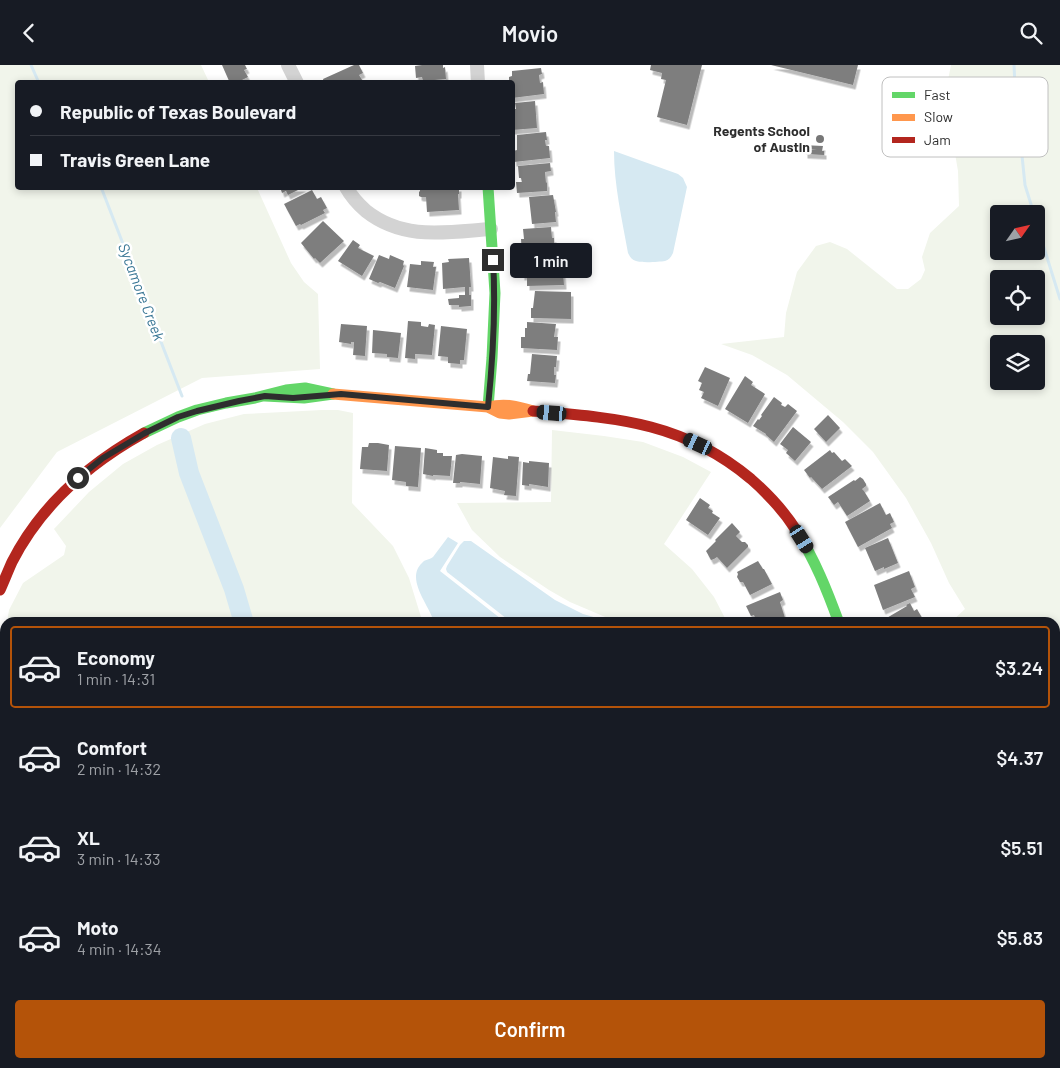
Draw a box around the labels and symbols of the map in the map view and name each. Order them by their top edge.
legend [882,77,1048,157]
text: Fast [924,86,950,103]
text: Slow [924,108,953,125]
place label: Regents School of Austin [713,122,810,155]
text: Jam [924,131,951,148]
marker: Regents School of Austin [814,133,826,145]
north arrow [990,205,1045,260]
water label: Sycamore Creek [115,240,169,344]
callout: 1 min [510,243,593,277]
route end [482,249,504,271]
car [536,404,567,422]
car [681,431,714,457]
route start [67,467,89,489]
car [787,522,816,556]

